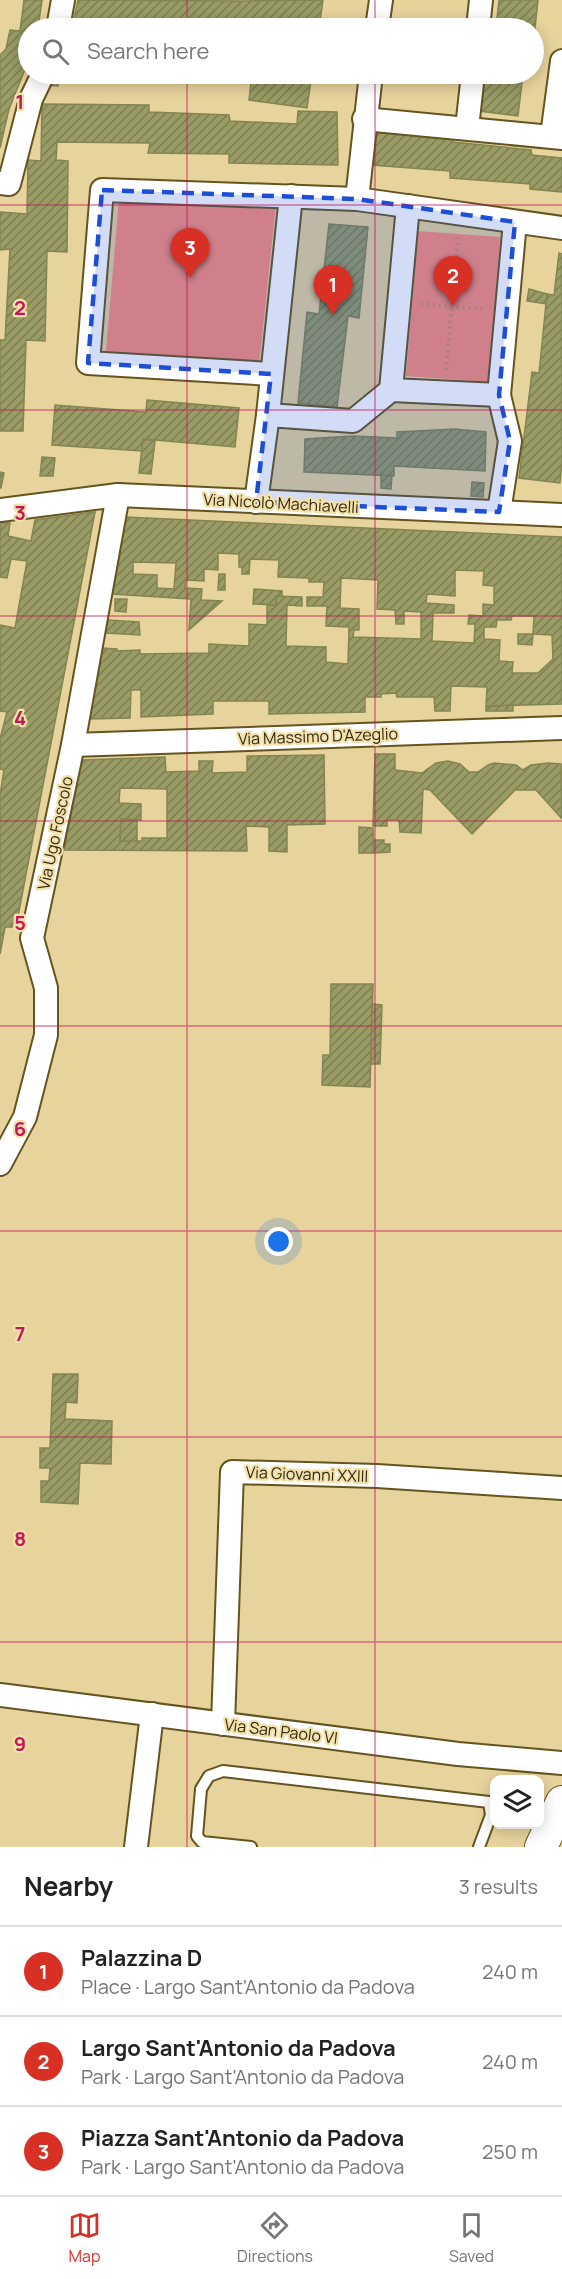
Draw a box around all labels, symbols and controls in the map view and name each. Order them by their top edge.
search box [18,18,544,84]
icon: search [39,35,72,68]
text: Search here [87,36,209,66]
text: 1 [16,88,24,115]
pin: 3 [170,228,210,278]
pin: 2 [434,256,472,306]
pin: 1 [314,266,352,315]
text: 2 [14,294,26,321]
street label: Via Nicolò Machiavelli [203,488,359,518]
text: 3 [14,499,26,526]
text: 4 [14,704,26,731]
street label: Via Massimo D'Azeglio [238,722,398,750]
street label: Via Ugo Foscolo [32,774,78,892]
text: 5 [14,909,26,936]
text: 6 [14,1115,26,1142]
your location [264,1227,293,1256]
text: 7 [15,1320,25,1347]
street label: Via Giovanni XXIII [245,1461,369,1487]
text: 8 [14,1525,26,1552]
street label: Via San Paolo VI [223,1713,339,1749]
text: 9 [14,1730,26,1757]
map controls [490,1775,544,1829]
button: layers [490,1775,544,1829]
text: Nearby [24,1868,113,1904]
text: 3 results [459,1873,538,1900]
text: Palazzina D [81,1943,202,1973]
text: 1 [39,1958,48,1985]
text: 240 m [482,1958,538,1985]
text: Place · Largo Sant'Antonio da Padova [81,1973,415,2000]
text: Largo Sant'Antonio da Padova [81,2033,396,2063]
text: 2 [38,2048,49,2075]
text: 240 m [482,2048,538,2075]
text: Park · Largo Sant'Antonio da Padova [81,2063,404,2090]
text: Piazza Sant'Antonio da Padova [81,2123,404,2153]
text: 3 [38,2138,49,2165]
text: 250 m [482,2138,538,2165]
text: Park · Largo Sant'Antonio da Padova [81,2153,404,2180]
tab: Map [68,2209,101,2267]
tab: Directions [237,2209,313,2267]
tab: Saved [449,2209,494,2267]

